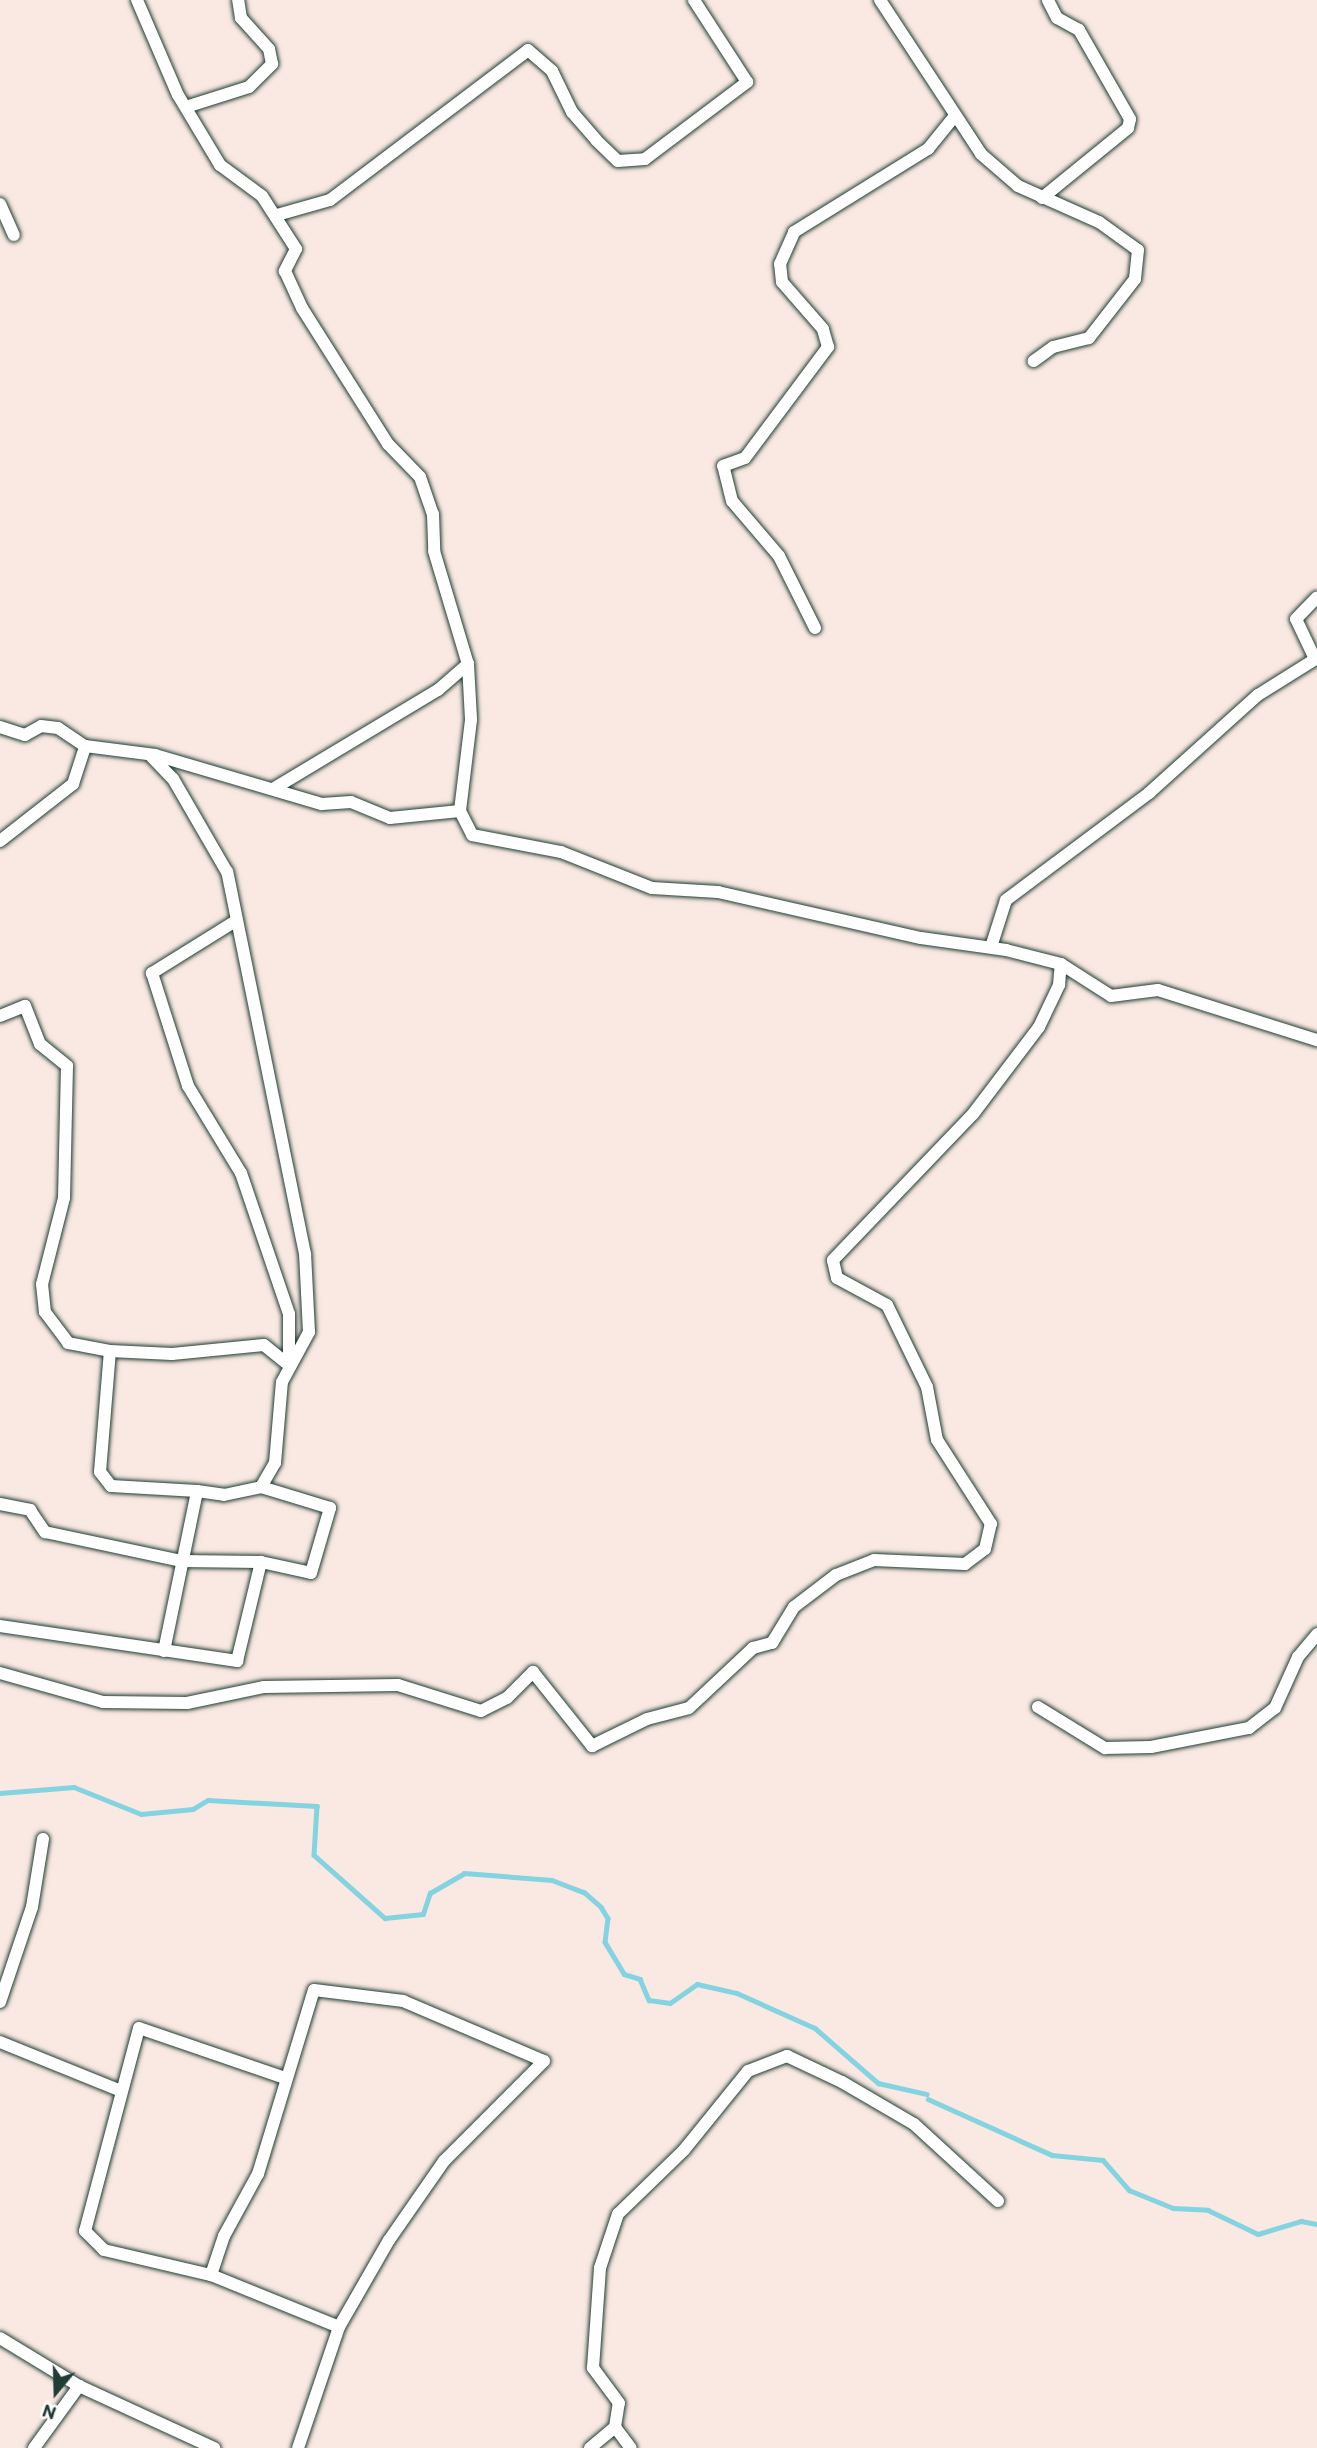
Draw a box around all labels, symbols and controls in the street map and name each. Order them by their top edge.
north arrow [21,2357,91,2427]
text: N [39,2399,59,2425]

